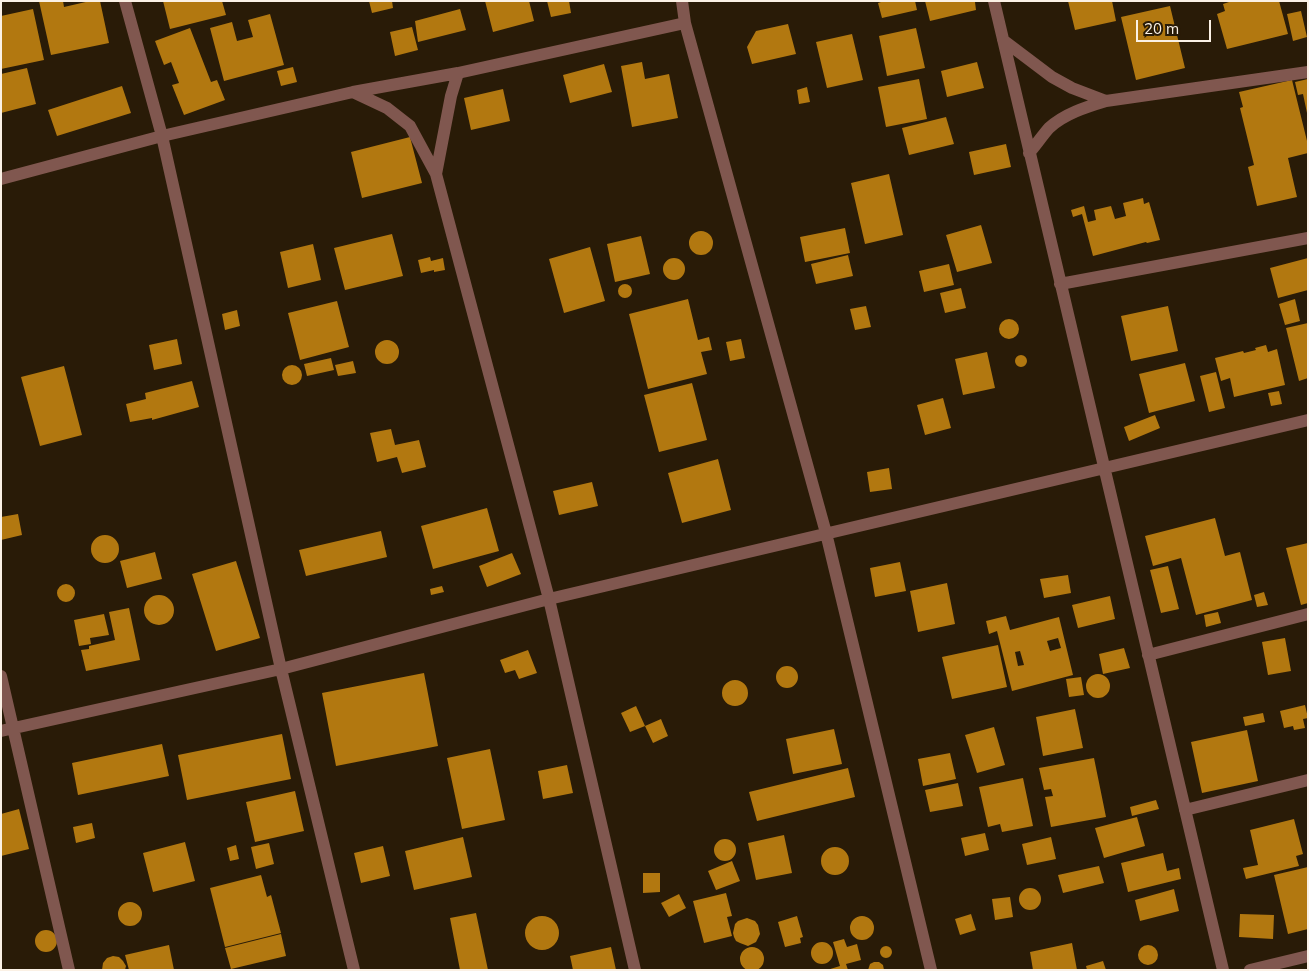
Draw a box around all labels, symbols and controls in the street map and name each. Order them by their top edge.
scale bar [1139,10,1214,42]
text: 20 m [1144,19,1179,38]

